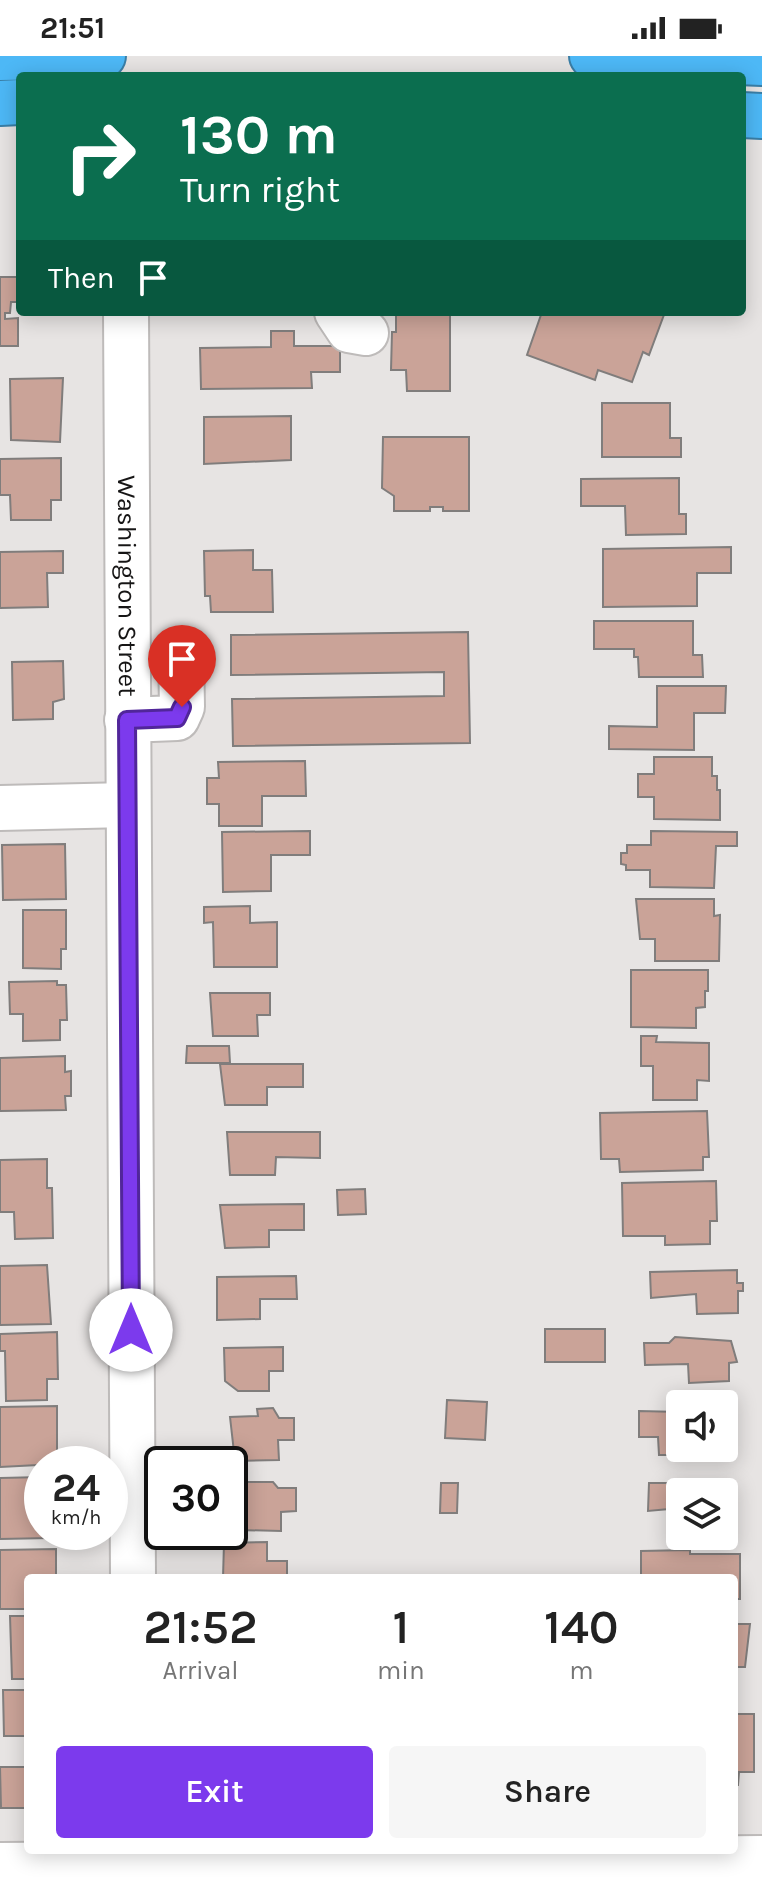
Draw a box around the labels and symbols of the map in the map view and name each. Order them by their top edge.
street label: Washington Street [111,475,143,697]
pin [148,625,216,707]
position arrow [89,1288,173,1372]
speed limit sign: 30 [144,1446,248,1550]

